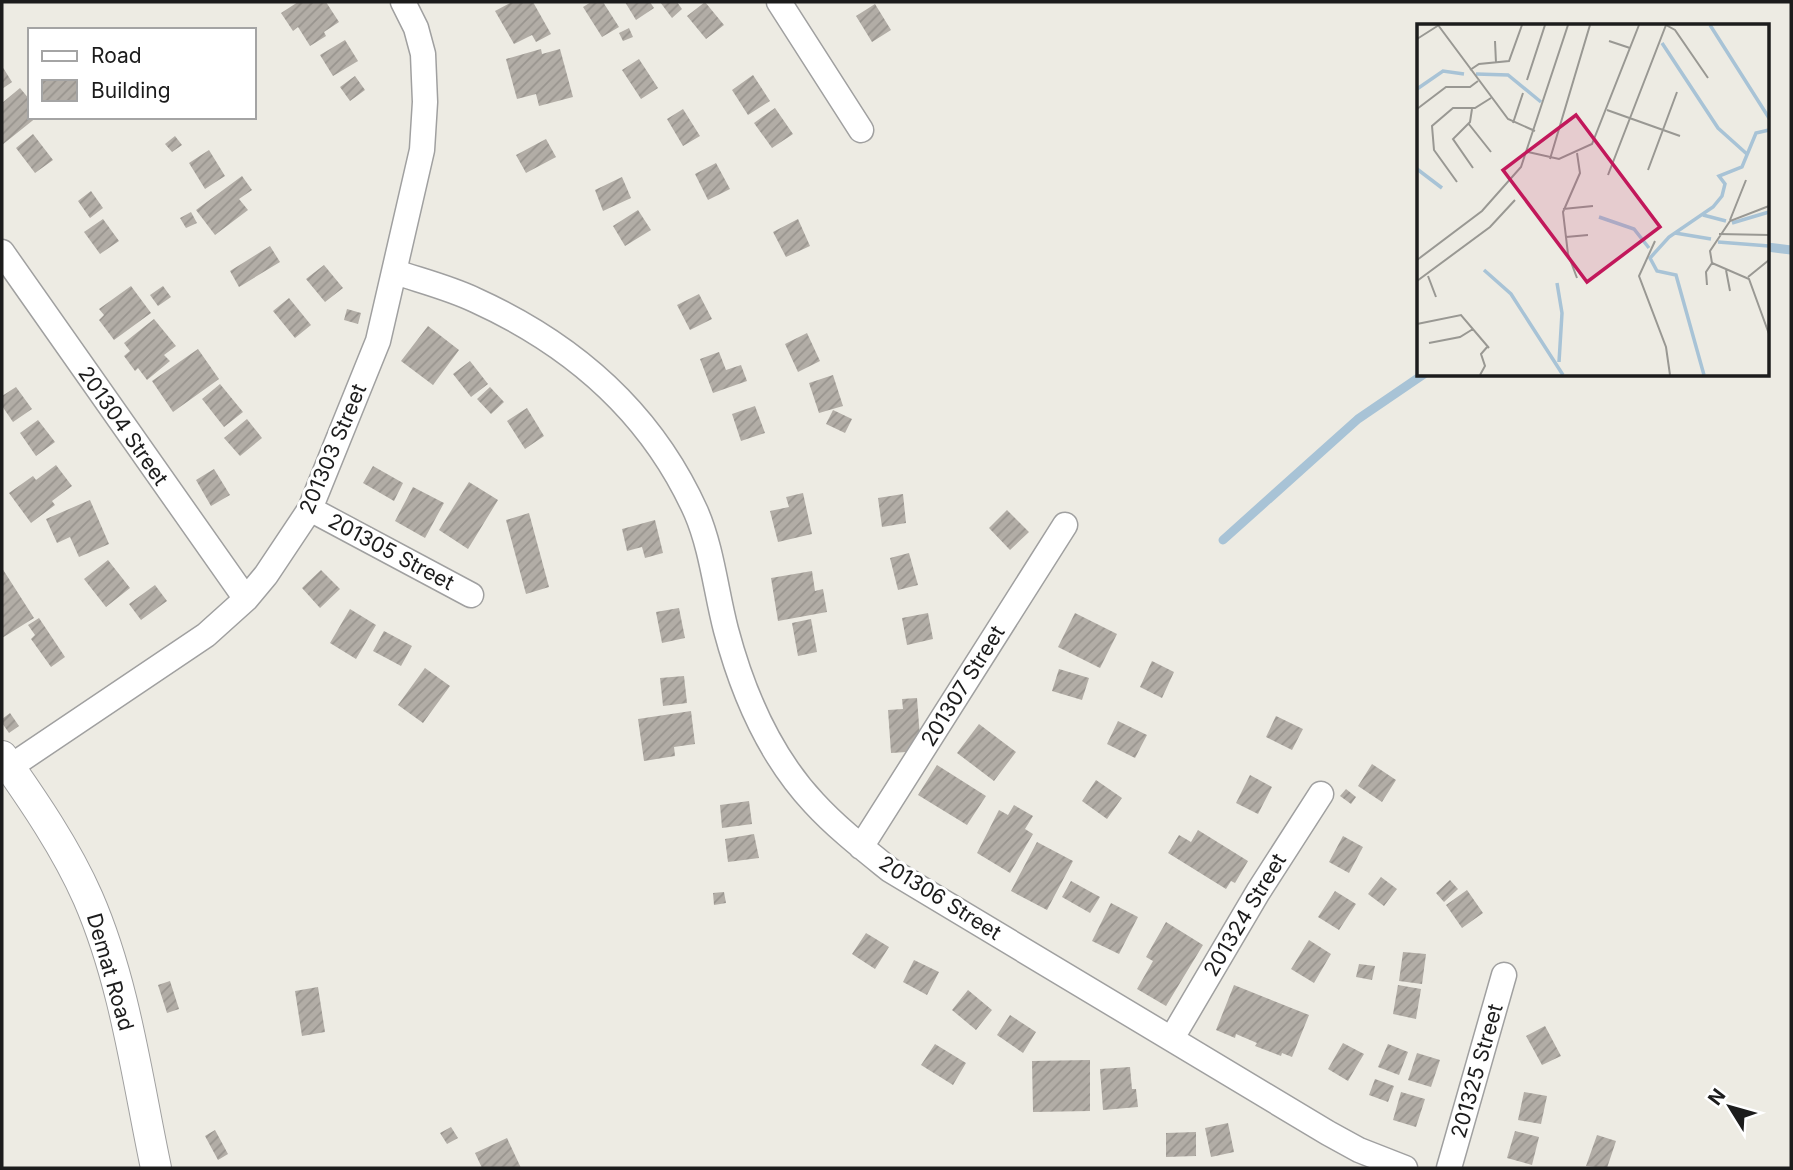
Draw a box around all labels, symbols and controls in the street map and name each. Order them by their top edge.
inset map [1417,24,1769,376]
legend [28,28,256,119]
text: Road [91,43,142,68]
text: Building [91,78,171,103]
street label: 201304 Street [73,361,174,490]
street label: 201303 Street [294,380,371,518]
street label: 201305 Street [324,508,458,595]
street label: 201307 Street [916,621,1010,751]
street label: 201324 Street [1198,849,1291,981]
street label: 201306 Street [875,850,1006,945]
street label: Demat Road [82,910,139,1033]
street label: 201325 Street [1445,1001,1508,1141]
north arrow [1695,1072,1765,1142]
text: N [1703,1084,1730,1110]

